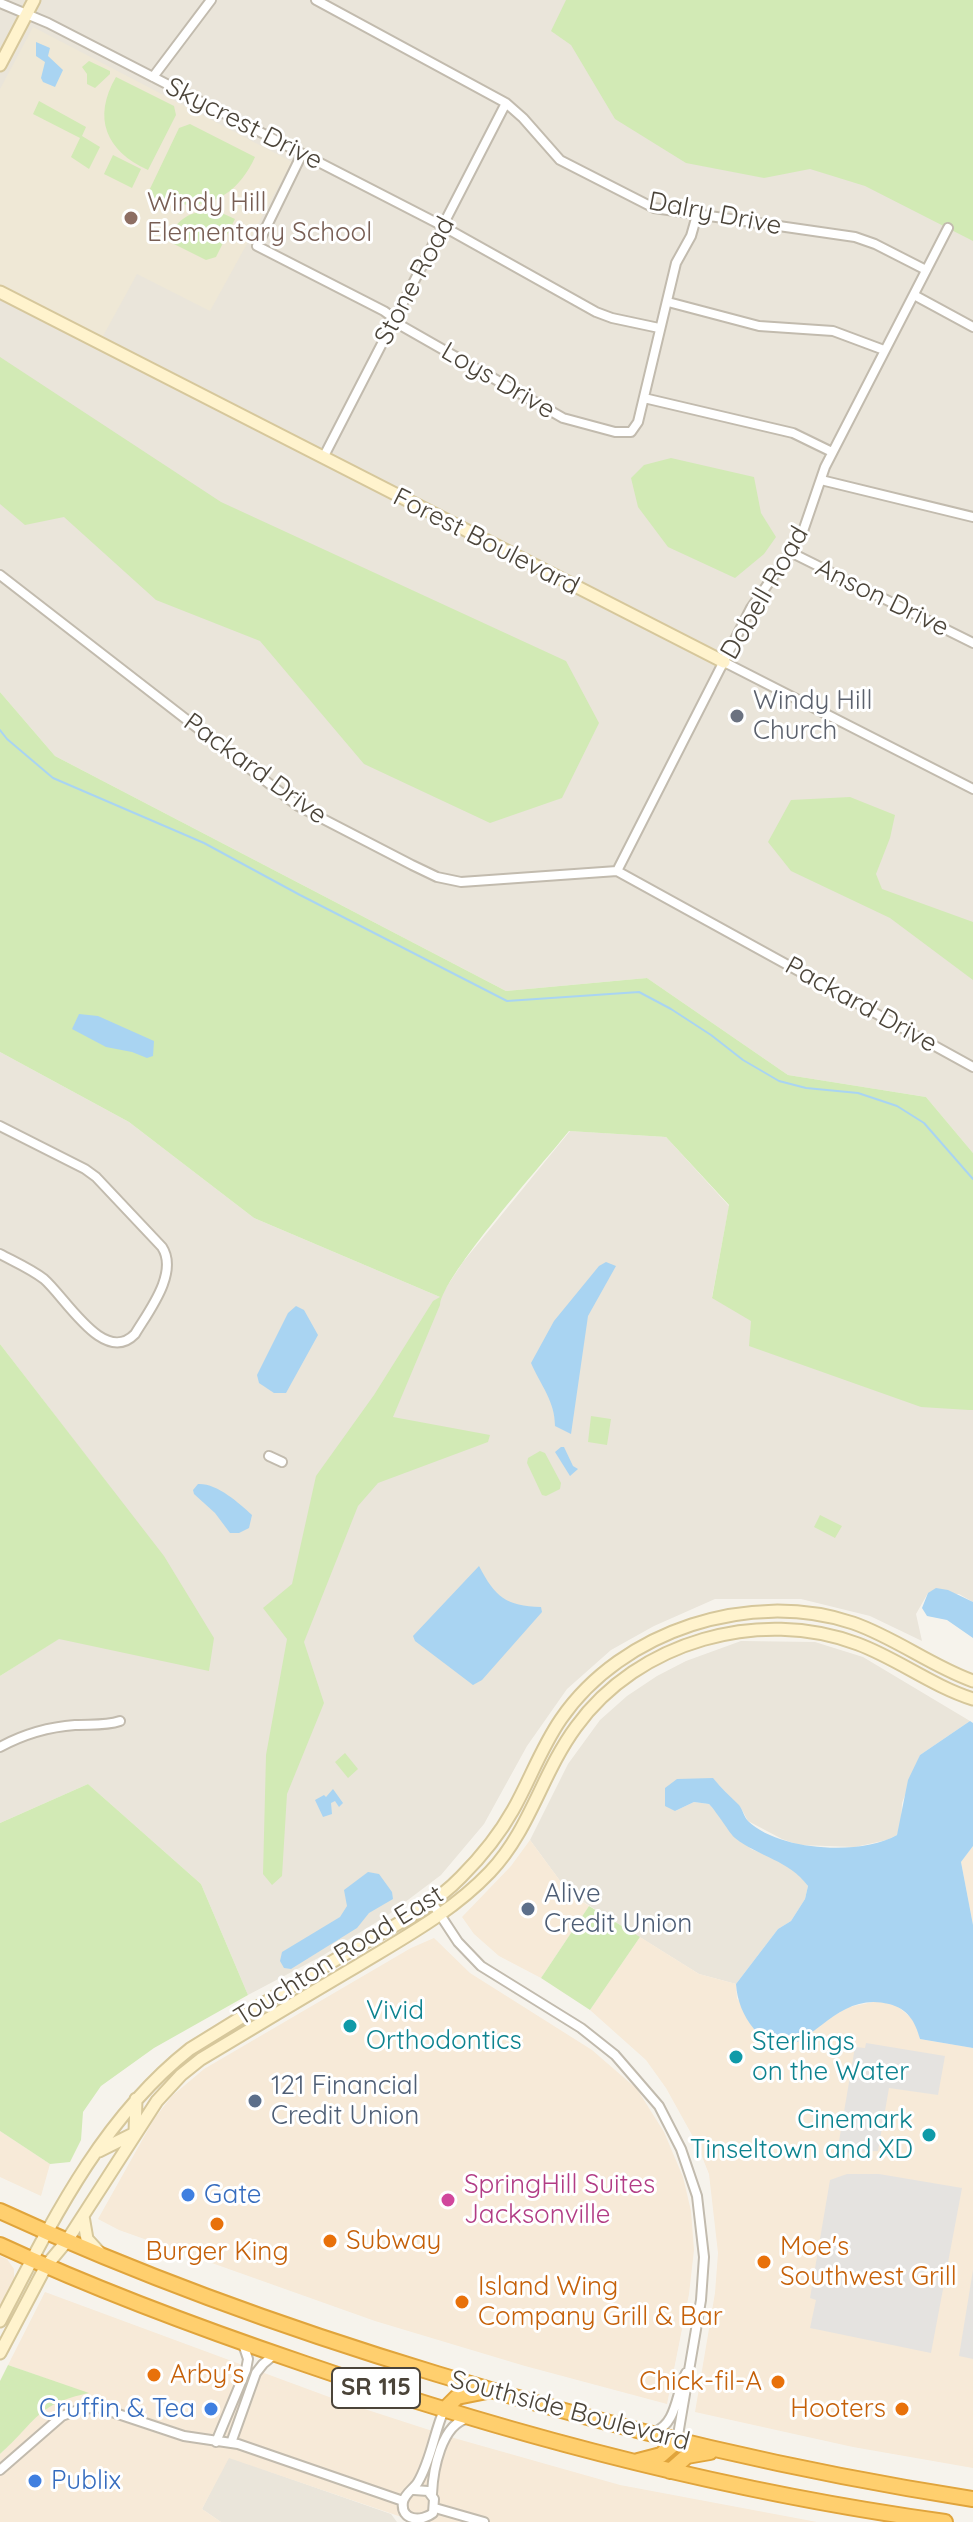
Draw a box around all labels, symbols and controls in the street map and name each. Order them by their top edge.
street label: Skycrest Drive [161,71,327,177]
street label: Dalry Drive [646,186,784,242]
place label: Windy Hill Elementary School [147,187,372,248]
marker: Windy Hill Elementary School [122,209,140,227]
street label: Stone Road [368,212,462,350]
street label: Loys Drive [436,336,560,426]
street label: Forest Boulevard [388,482,584,602]
street label: Dobell Road [714,521,816,665]
street label: Anson Drive [810,552,954,644]
place label: Windy Hill Church [753,685,873,746]
street label: Packard Drive [177,707,333,831]
marker: Windy Hill Church [728,707,746,725]
street label: Packard Drive [780,950,942,1060]
place label: Alive Credit Union [544,1878,692,1940]
street label: Touchton Road East [229,1879,449,2033]
marker: Alive Credit Union [519,1900,537,1918]
place label: Vivid Orthodontics [366,1995,522,2056]
marker: Vivid Orthodontics [341,2017,359,2035]
place label: Sterlings on the Water [752,2026,909,2088]
marker: Sterlings on the Water [727,2048,745,2066]
place label: 121 Financial Credit Union [271,2070,419,2132]
marker: 121 Financial Credit Union [246,2092,264,2110]
place label: Cinemark Tinseltown and XD [690,2104,913,2166]
marker: Cinemark Tinseltown and XD [920,2126,938,2144]
place label: SpringHill Suites Jacksonville [464,2169,655,2230]
place label: Gate [204,2179,262,2211]
marker: Gate [179,2186,197,2204]
marker: SpringHill Suites Jacksonville [439,2191,457,2209]
marker: Burger King [208,2215,226,2233]
place label: Subway [346,2225,441,2257]
place label: Moe's Southwest Grill [780,2231,957,2292]
marker: Subway [321,2232,339,2250]
place label: Burger King [145,2236,289,2268]
marker: Moe's Southwest Grill [755,2253,773,2271]
place label: Island Wing Company Grill & Bar [478,2271,723,2332]
marker: Island Wing Company Grill & Bar [453,2293,471,2311]
place label: Arby's [170,2359,245,2391]
street label: Southside Boulevard [447,2364,693,2458]
marker: Arby's [145,2366,163,2384]
place label: Chick-fil-A [639,2366,762,2398]
road number: SR 115 [332,2368,420,2408]
marker: Chick-fil-A [769,2373,787,2391]
place label: Cruffin & Tea [39,2393,195,2425]
place label: Hooters [790,2393,886,2425]
marker: Cruffin & Tea [202,2400,220,2418]
marker: Hooters [893,2400,911,2418]
place label: Publix [51,2465,121,2497]
marker: Publix [26,2472,44,2490]

